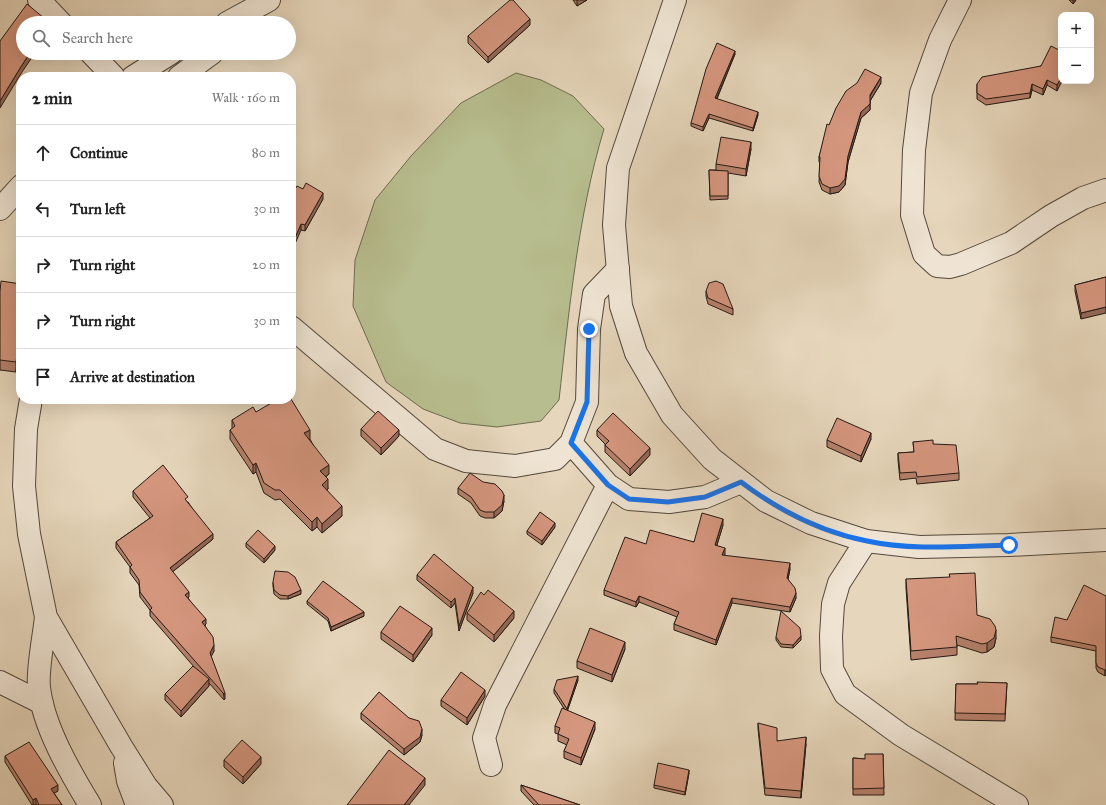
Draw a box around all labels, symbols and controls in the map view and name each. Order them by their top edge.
map controls [1058,12,1094,84]
button: + [1058,12,1094,48]
search box [16,16,296,60]
icon: search [30,27,52,49]
text: Search here [62,29,133,47]
button: − [1058,48,1094,84]
text: 2 min [32,88,72,109]
text: Walk · 160 m [212,90,280,106]
icon: ahead [32,142,54,164]
text: Continue [70,144,128,162]
text: 80 m [252,145,280,161]
icon: left [32,198,54,220]
text: Turn left [70,200,126,218]
text: 30 m [254,201,280,217]
icon: right [32,254,54,276]
text: Turn right [70,256,135,274]
text: 20 m [252,257,280,273]
icon: right [32,310,54,332]
text: Turn right [70,312,135,330]
text: 30 m [254,313,280,329]
route end [580,320,598,338]
icon: arrive [32,366,54,388]
text: Arrive at destination [70,368,195,386]
route start [1000,536,1018,554]

